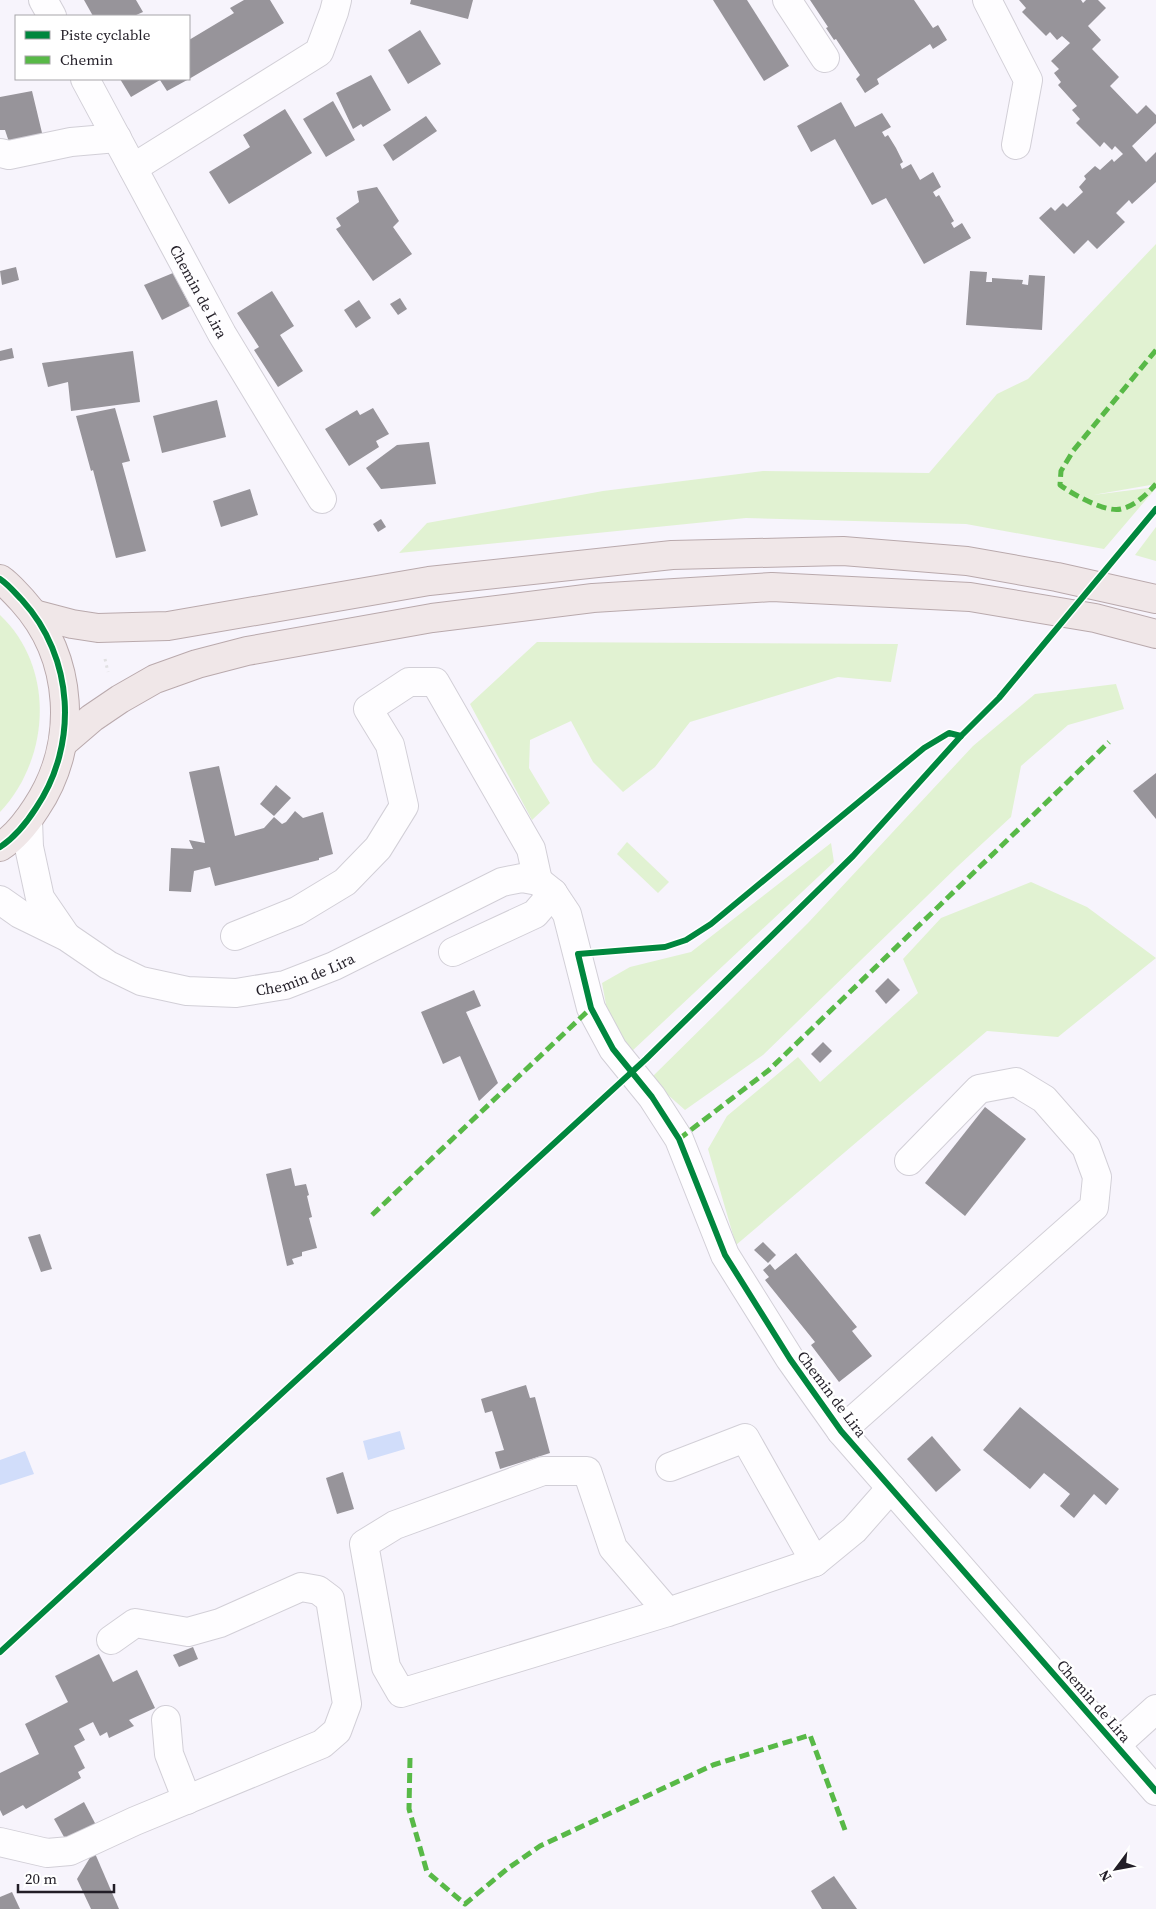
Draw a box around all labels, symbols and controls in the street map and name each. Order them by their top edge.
legend [15,15,190,80]
text: Piste cyclable [60,24,151,45]
text: Chemin [60,49,113,70]
street label: Chemin de Lira [165,241,233,342]
street label: Chemin de Lira [254,947,358,1000]
street label: Chemin de Lira [792,1346,872,1442]
street label: Chemin de Lira [1052,1655,1136,1747]
north arrow [1091,1844,1141,1894]
scale bar [18,1862,114,1894]
text: N [1094,1866,1116,1886]
text: 20 m [25,1868,57,1889]

